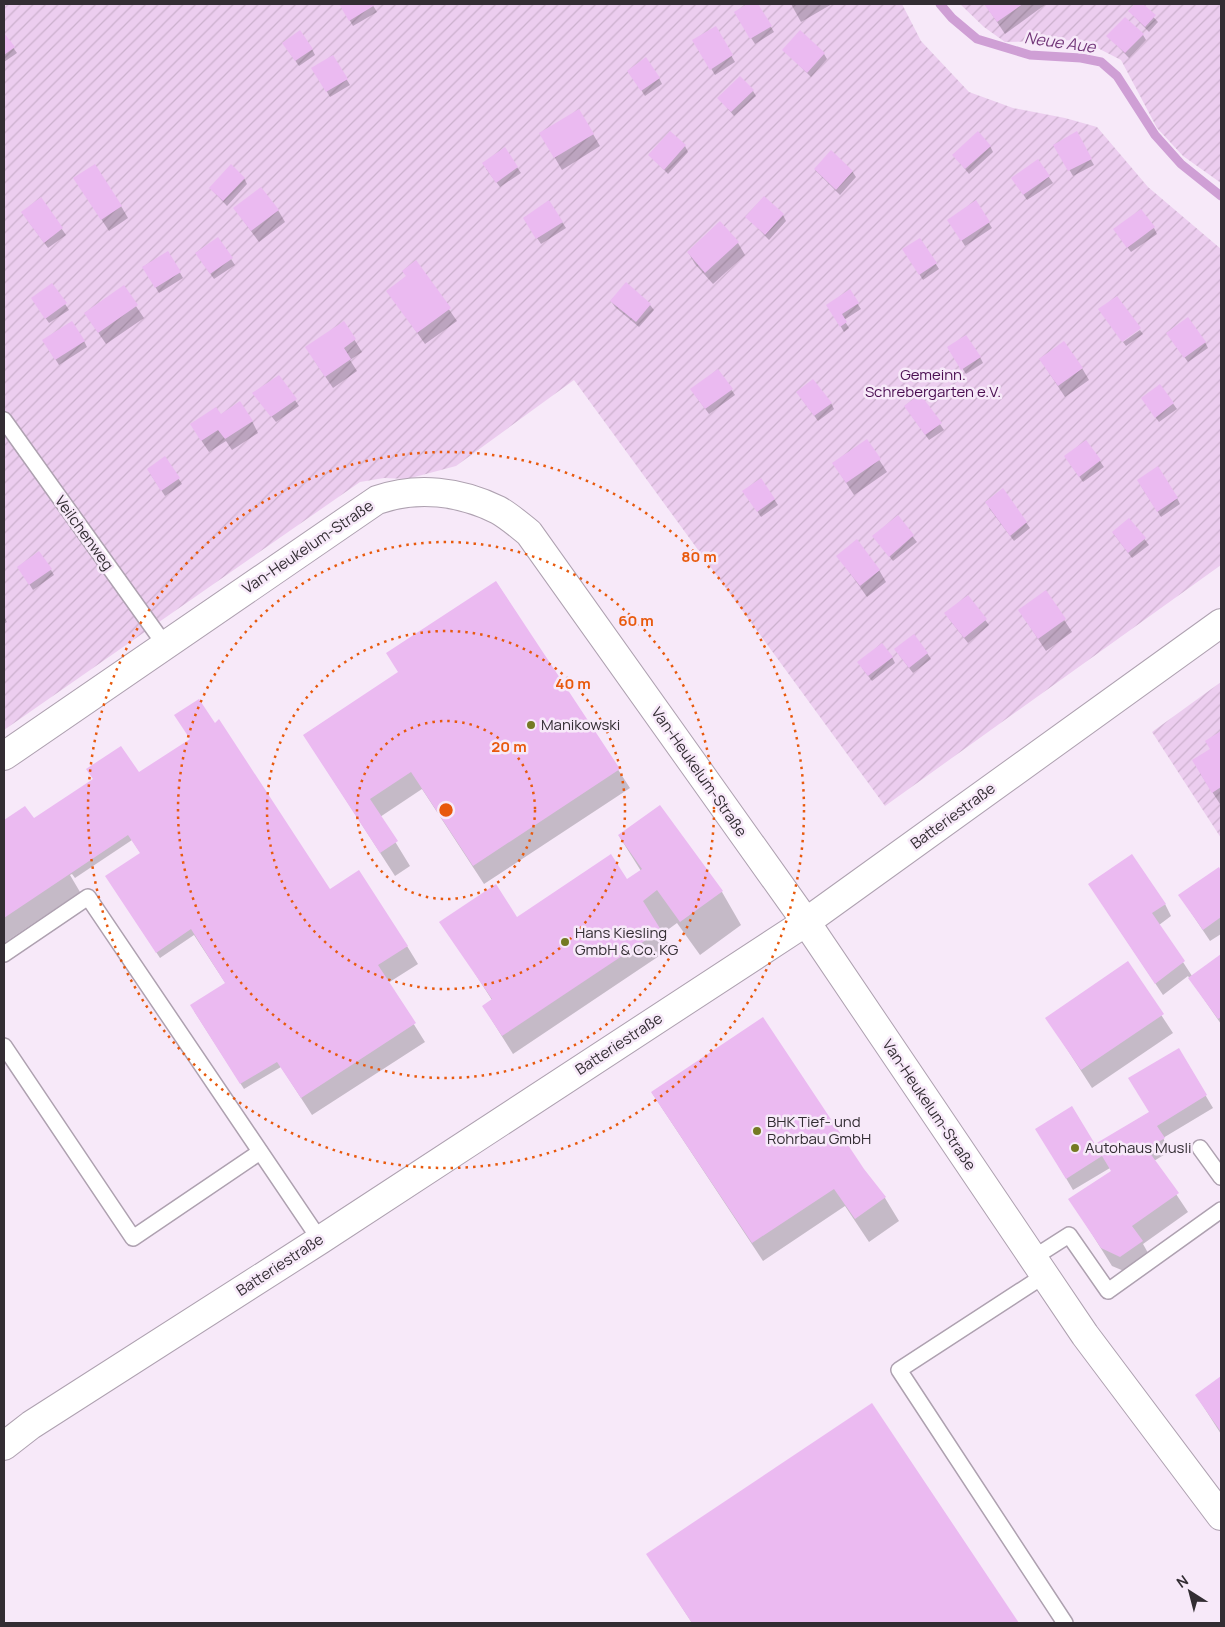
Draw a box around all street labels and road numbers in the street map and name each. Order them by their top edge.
street label: Veilchenweg [50,491,119,574]
street label: Van-Heukelum-Straße [238,495,378,598]
street label: Van-Heukelum-Straße [647,703,752,841]
street label: Batteriestraße [906,778,1000,854]
street label: Batteriestraße [571,1007,667,1080]
street label: Van-Heukelum-Straße [878,1035,981,1175]
street label: Batteriestraße [232,1228,328,1301]

